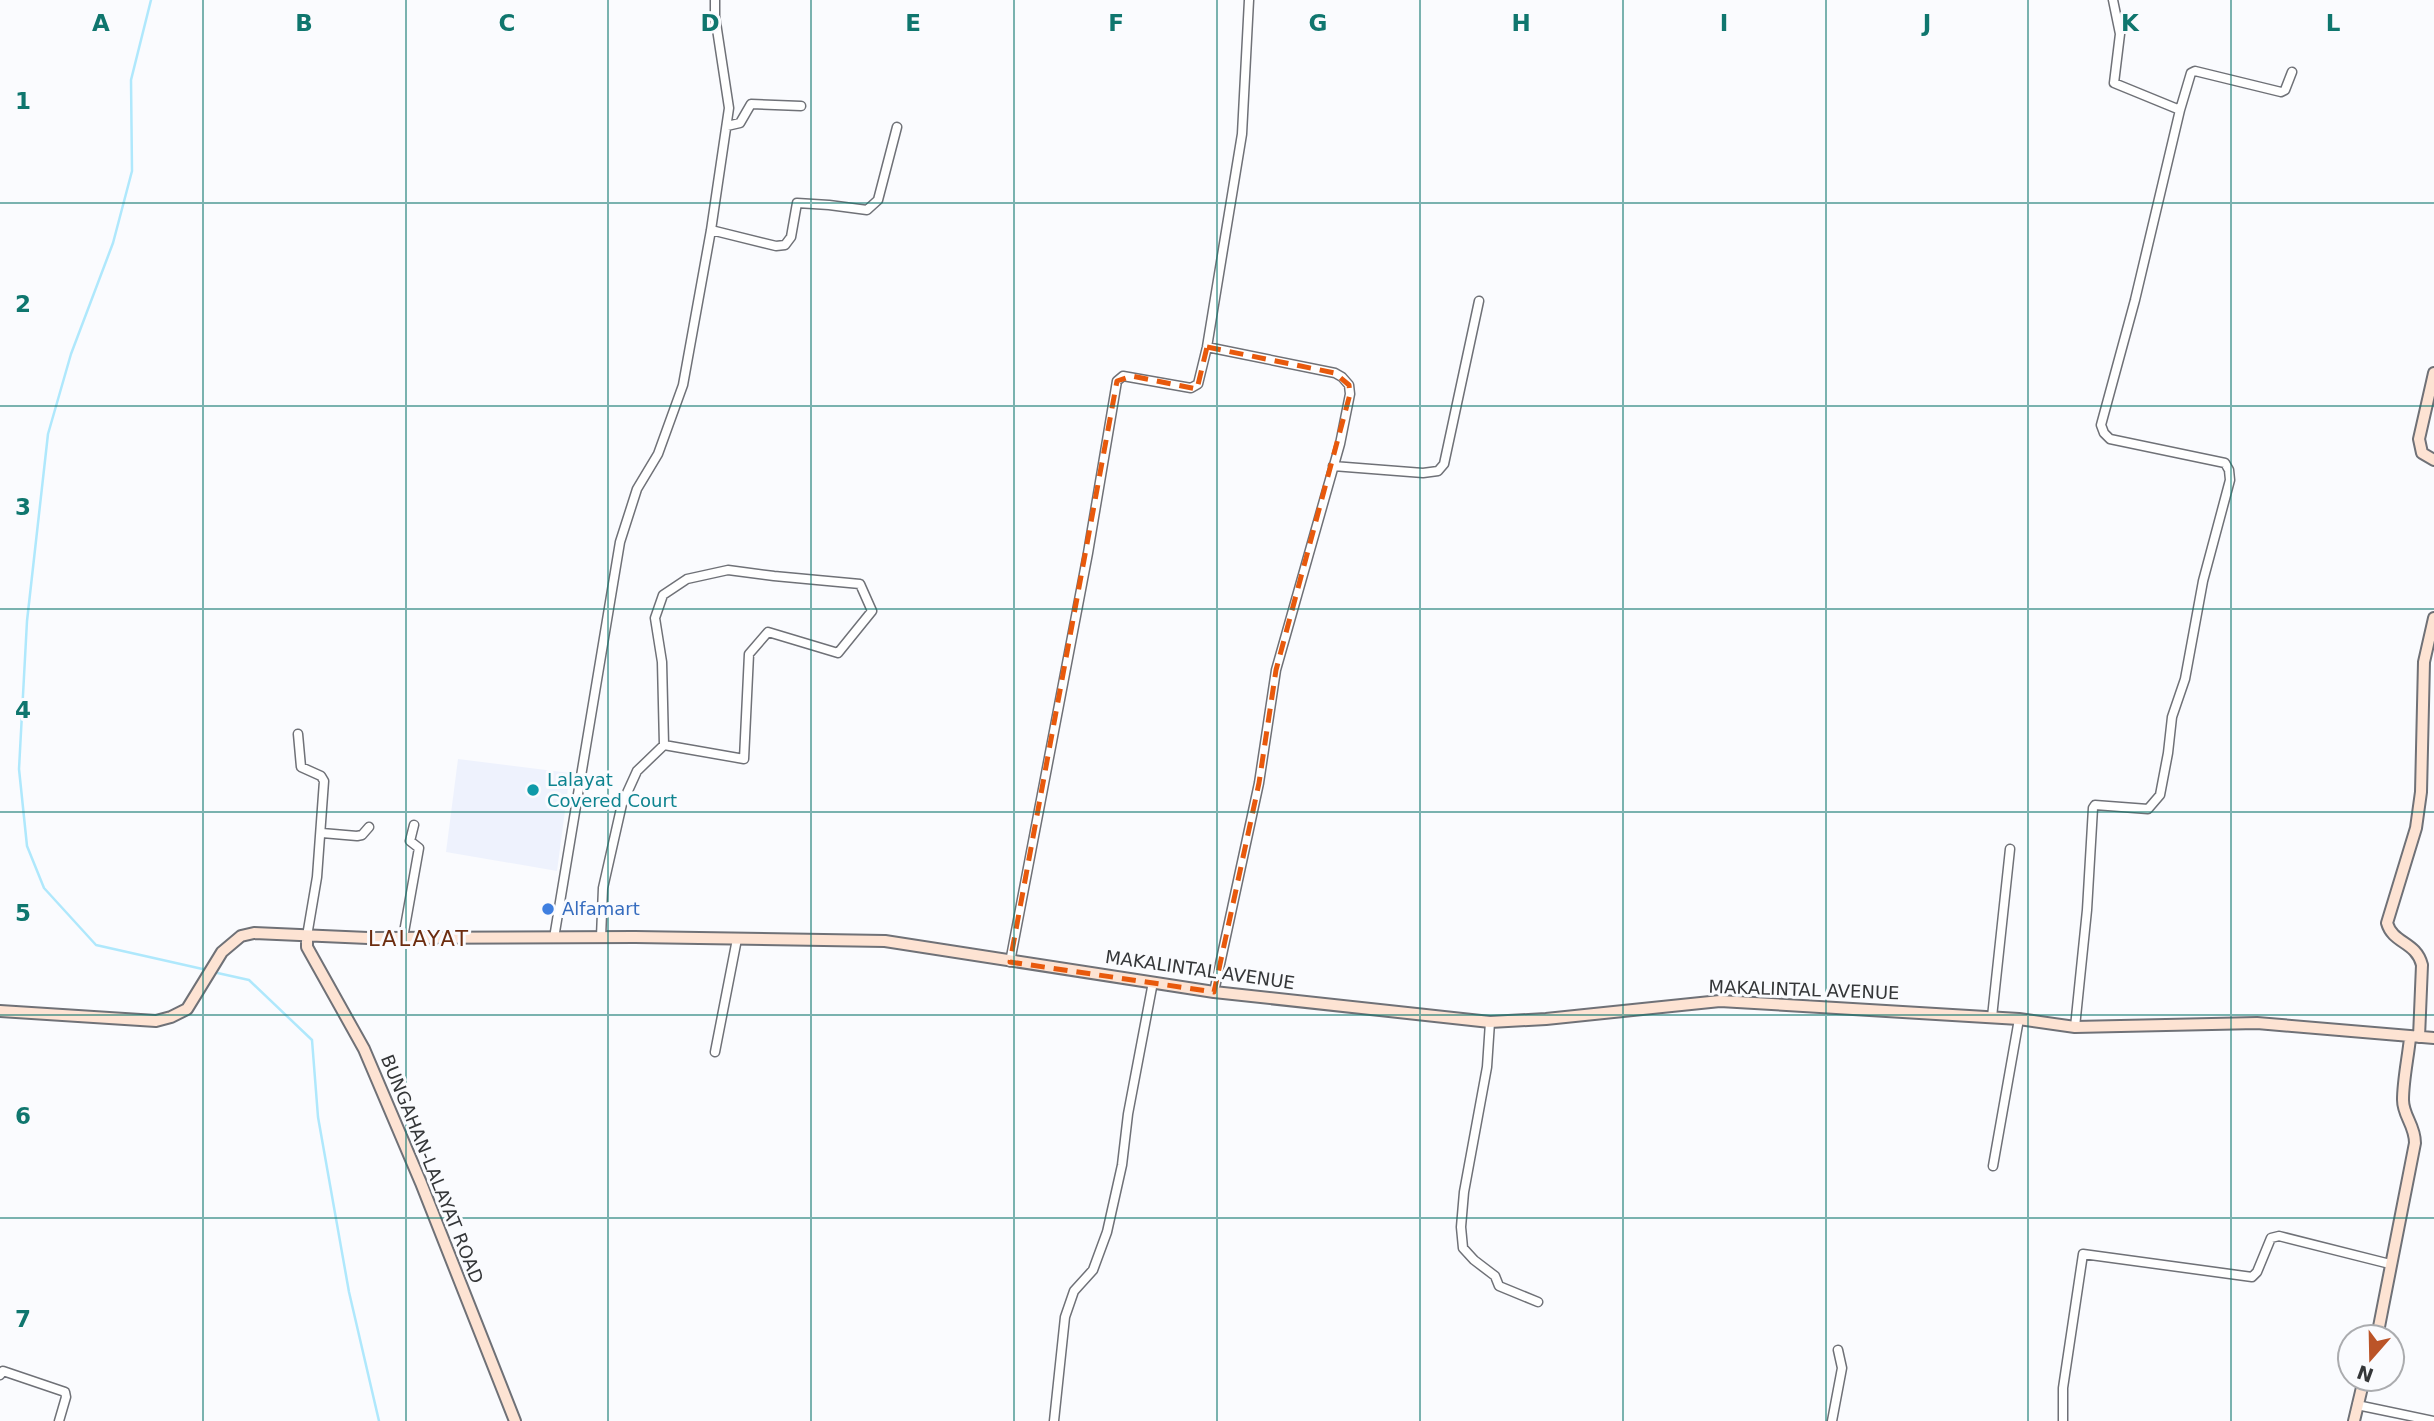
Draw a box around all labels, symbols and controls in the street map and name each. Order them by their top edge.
text: A [92,10,110,36]
text: B [295,10,313,36]
text: C [499,10,515,36]
text: D [700,10,720,36]
text: E [905,10,921,36]
text: F [1108,10,1124,36]
text: G [1309,10,1327,36]
text: H [1511,10,1531,36]
text: I [1720,10,1728,36]
text: J [1921,10,1931,36]
text: K [2121,10,2140,36]
text: L [2326,10,2341,36]
text: 1 [15,88,31,114]
text: 2 [15,291,31,317]
text: 3 [15,494,31,520]
text: 4 [15,697,31,723]
place label: Lalayat Covered Court [547,769,677,811]
marker: Lalayat Covered Court [525,782,541,798]
place label: Alfamart [562,898,640,919]
text: 5 [15,900,31,926]
marker: Alfamart [540,901,556,917]
district label: LALAYAT [368,927,470,951]
street label: MAKALINTAL AVENUE [1104,946,1296,993]
street label: MAKALINTAL AVENUE [1708,976,1900,1003]
street label: BUNGAHAN-LALAYAT ROAD [377,1051,488,1286]
text: 6 [15,1103,31,1129]
text: 7 [15,1306,31,1332]
north arrow [2336,1323,2406,1393]
text: N [2354,1361,2376,1387]

